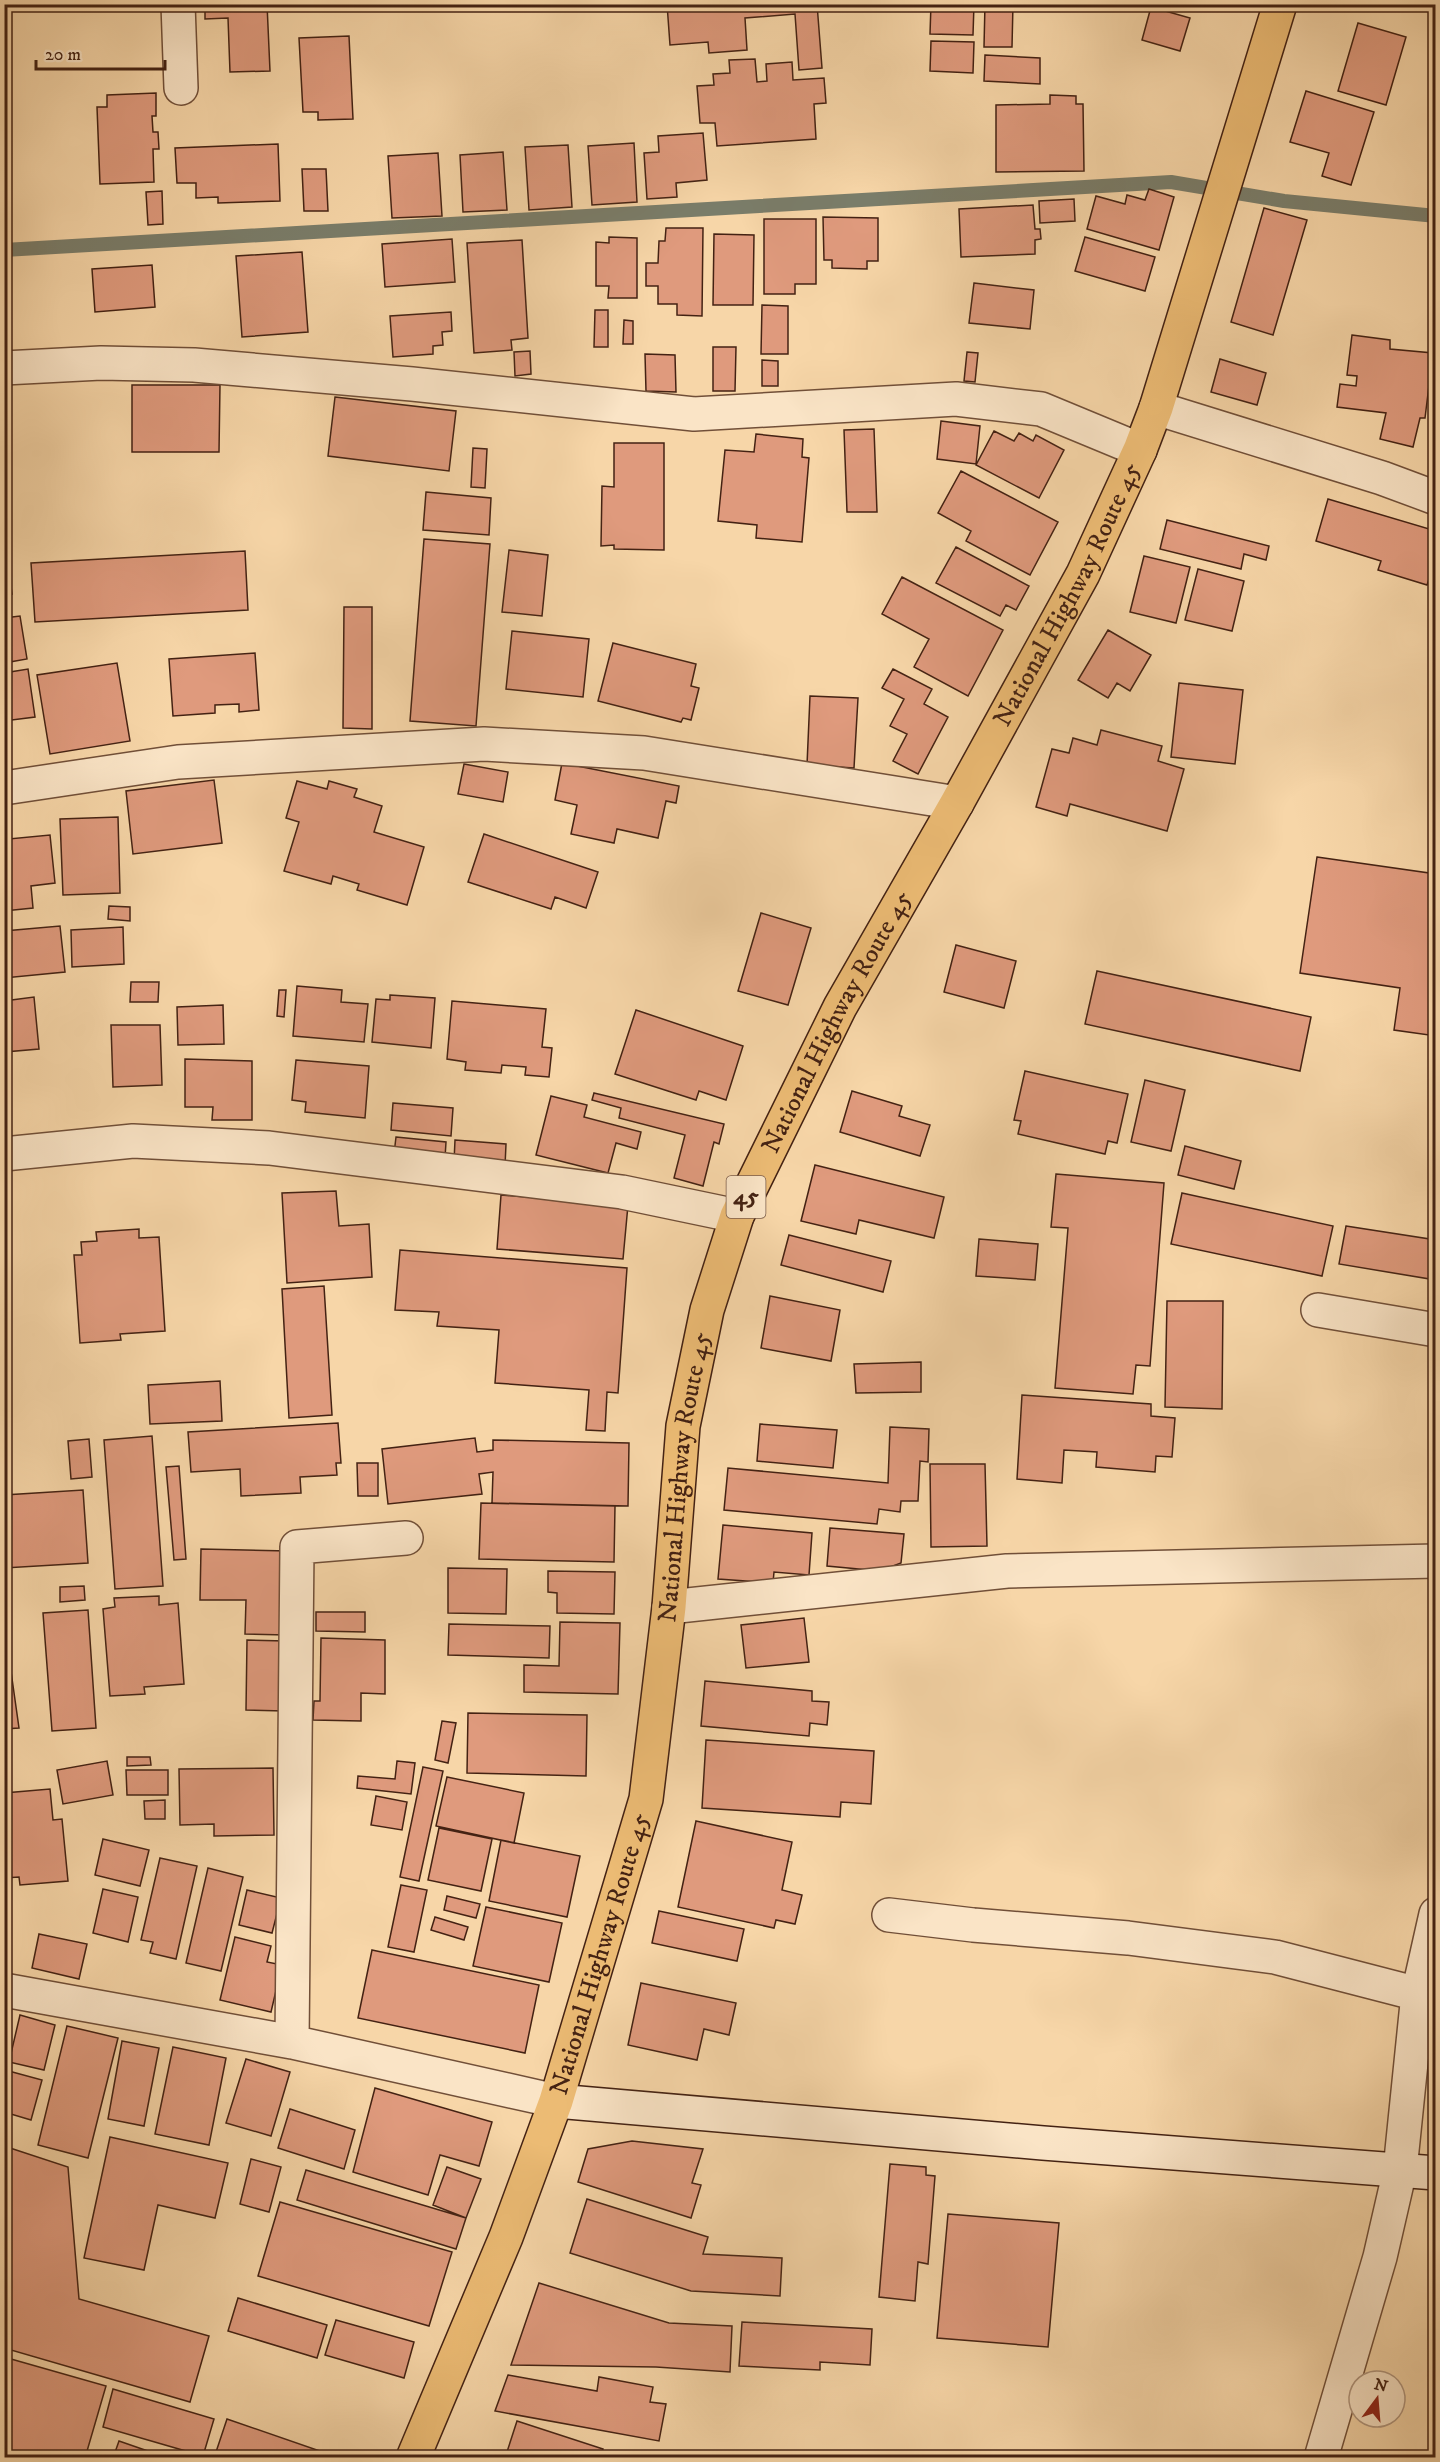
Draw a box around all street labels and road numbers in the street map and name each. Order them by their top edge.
street label: National Highway Route 45 [986,457,1148,732]
street label: National Highway Route 45 [754,885,920,1159]
road number: 45 [726,1176,766,1218]
street label: National Highway Route 45 [651,1329,719,1624]
street label: National Highway Route 45 [542,1809,657,2099]

